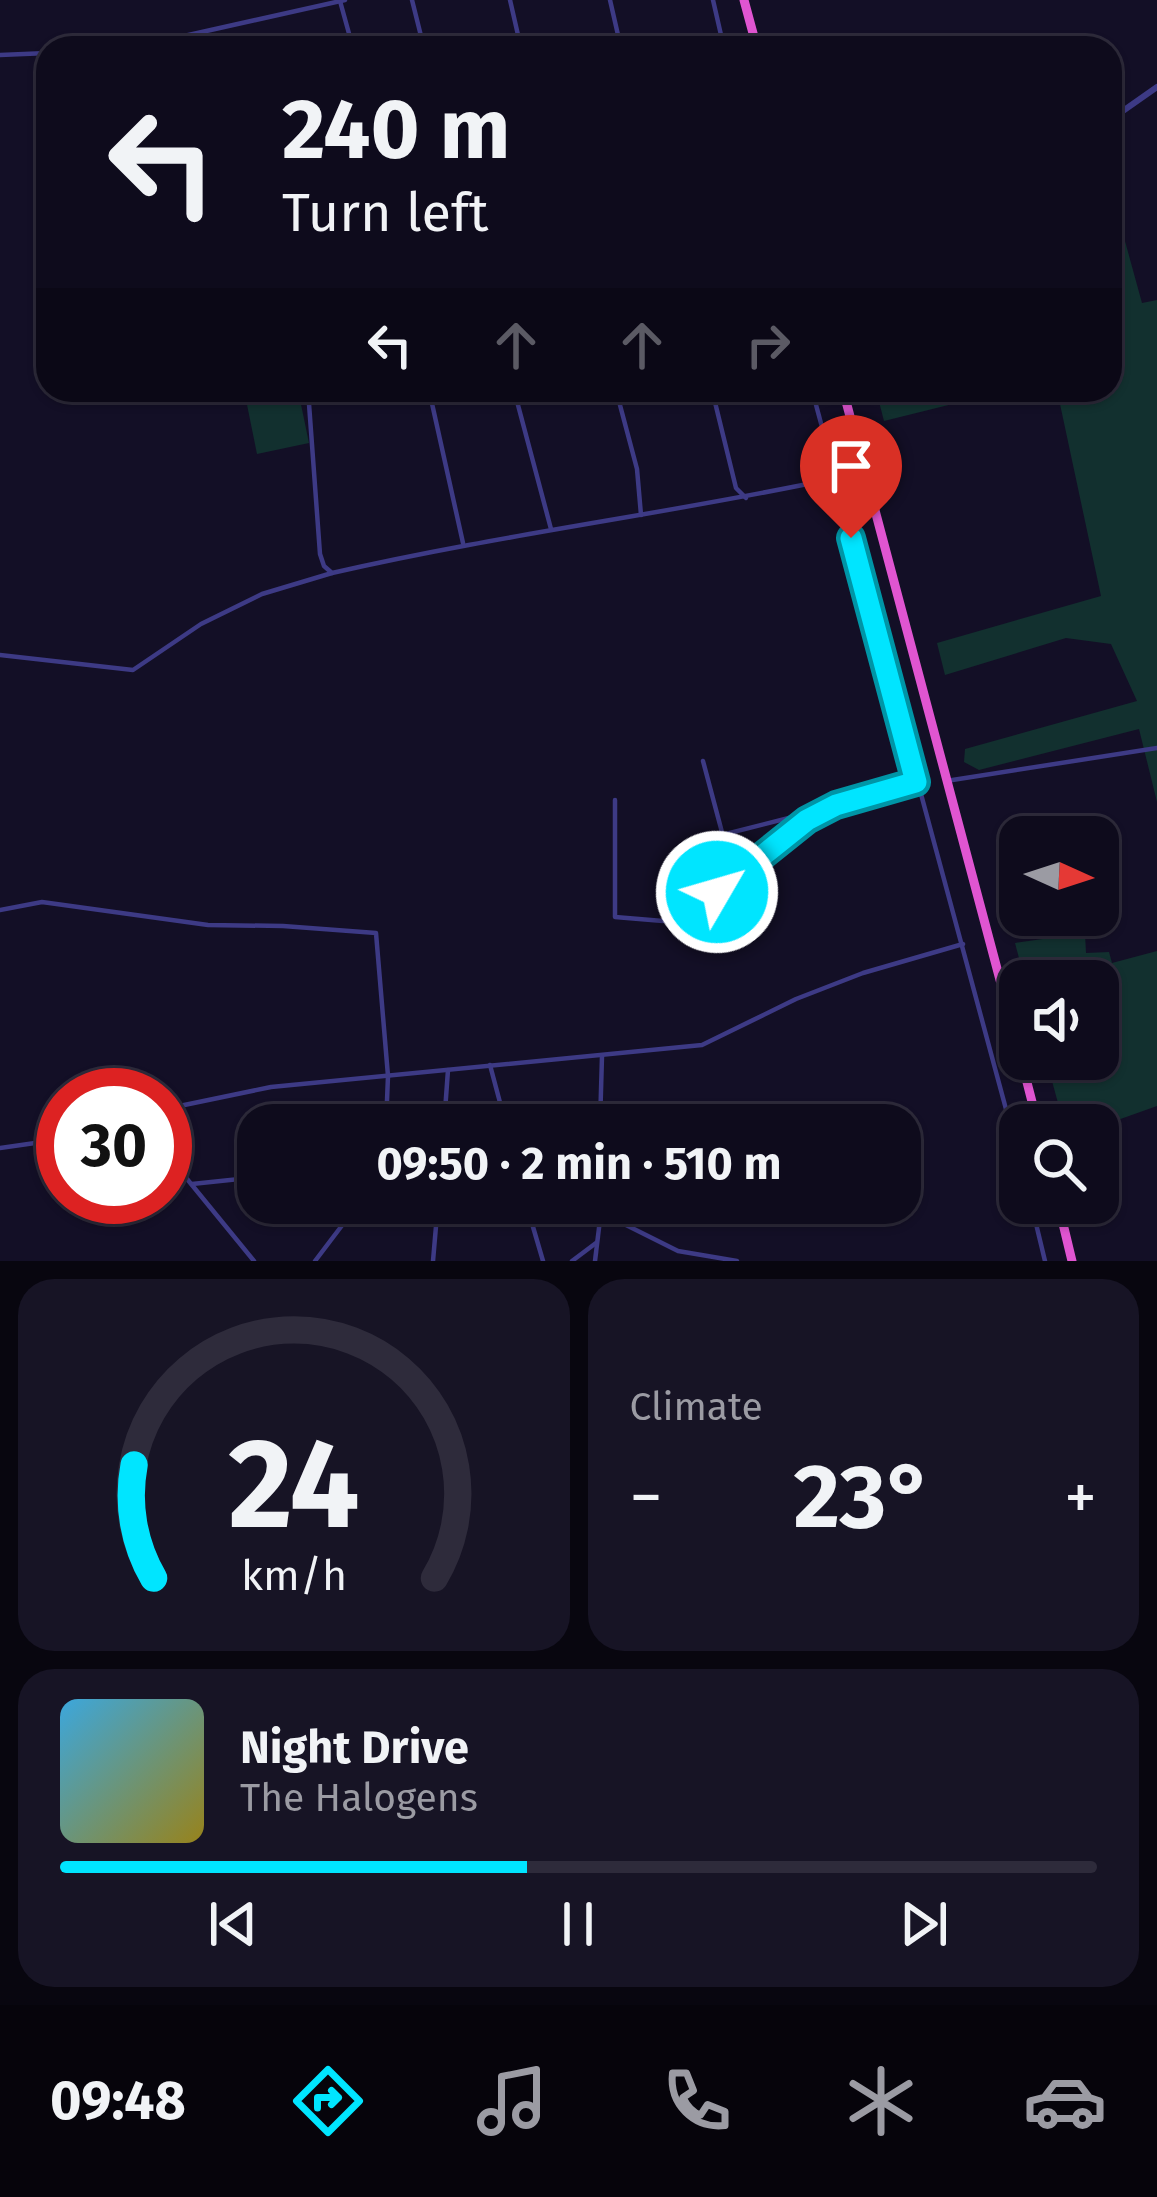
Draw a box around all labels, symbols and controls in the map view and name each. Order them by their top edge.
text: 240 m [282,79,510,180]
icon: left [84,84,240,240]
text: Turn left [282,181,489,245]
icon: left [357,312,423,378]
icon: ahead [483,312,549,378]
icon: ahead [609,312,675,378]
icon: right [735,312,801,378]
pin [800,415,902,538]
icon: arrive [818,433,884,499]
north arrow [999,816,1119,936]
map controls [999,816,1119,1224]
position arrow [654,829,780,955]
button: sound [999,960,1119,1080]
speed limit sign: 30 [36,1068,192,1224]
button: search [999,1104,1119,1224]
text: 09:50 · 2 min · 510 m [376,1137,782,1191]
text: Climate [630,1384,763,1430]
text: 24 [228,1410,359,1560]
text: 23° [793,1443,933,1551]
text: − [630,1458,663,1537]
text: + [1064,1458,1097,1537]
text: km/h [241,1550,347,1601]
text: Night Drive [240,1721,469,1775]
text: The Halogens [240,1775,478,1821]
icon: previous [200,1891,266,1957]
icon: pause [545,1891,611,1957]
icon: next [891,1891,957,1957]
icon: directions [286,2059,370,2143]
icon: music [470,2059,554,2143]
icon: phone [655,2059,739,2143]
icon: climate [839,2059,923,2143]
icon: car [1023,2059,1107,2143]
text: 09:48 [50,2069,186,2133]

